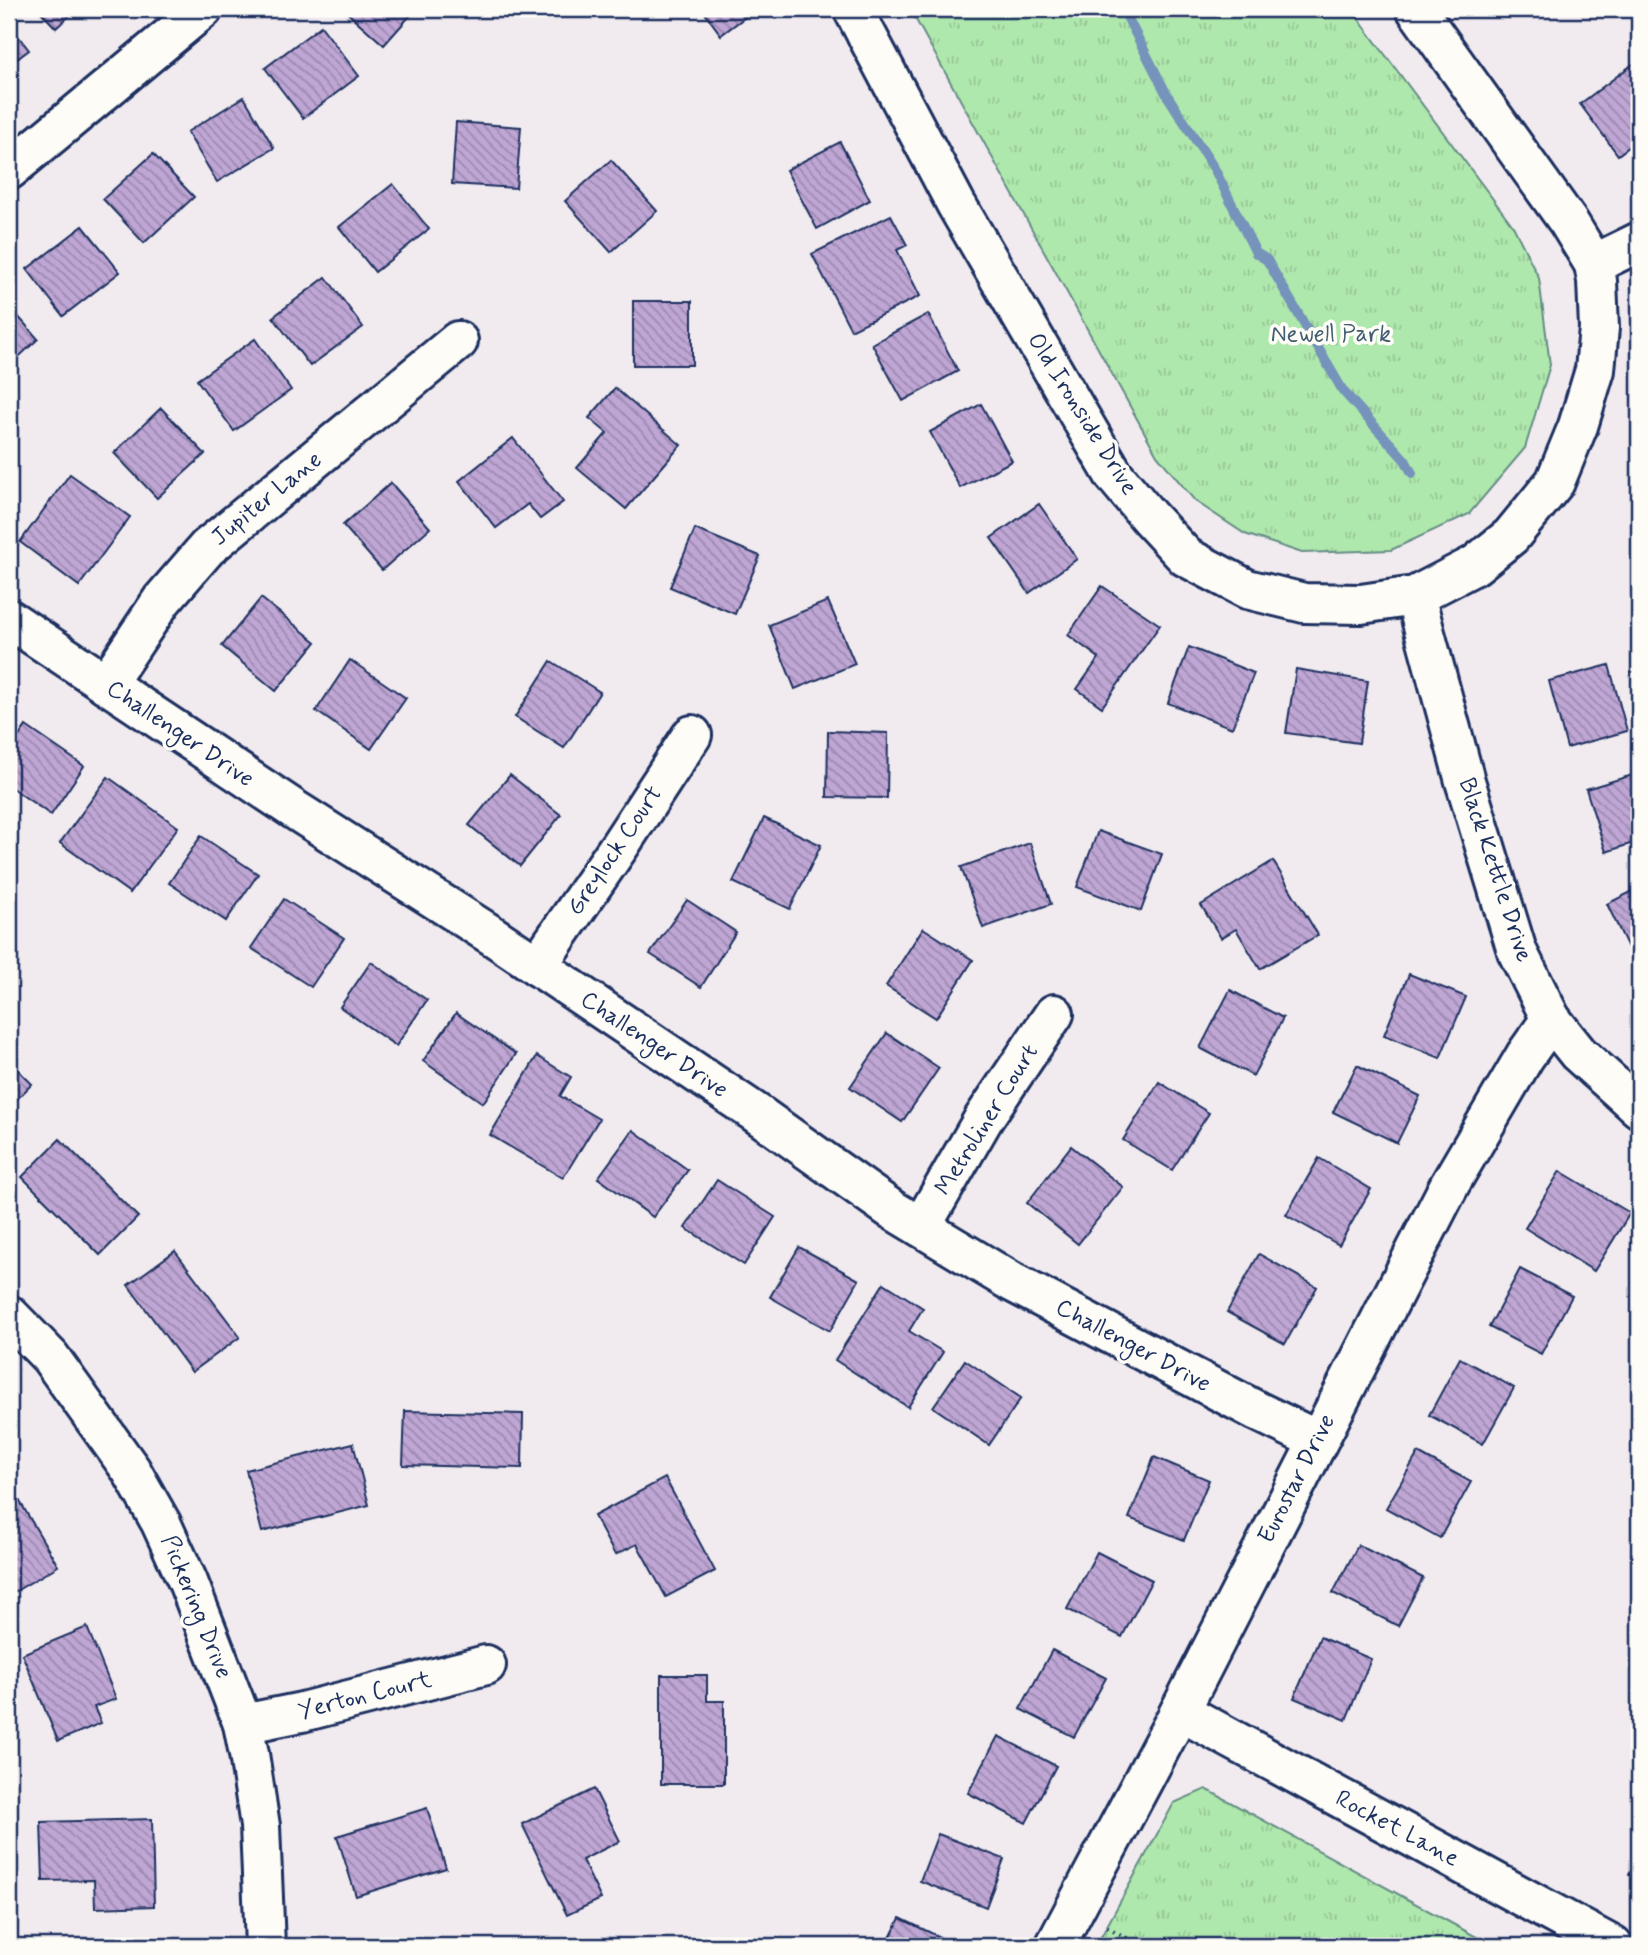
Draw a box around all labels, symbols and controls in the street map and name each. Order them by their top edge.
park label: Newell Park [1271,319,1391,350]
street label: Old Ironside Drive [1020,327,1144,501]
street label: Jupiter Lane [205,445,329,553]
street label: Challenger Drive [99,673,260,796]
street label: Black Kettle Drive [1451,774,1539,966]
street label: Greylock Court [560,780,670,922]
street label: Challenger Drive [573,984,734,1107]
street label: Metroliner Court [928,1038,1046,1202]
street label: Challenger Drive [1049,1292,1216,1402]
street label: Eurostar Drive [1251,1409,1343,1549]
street label: Pickering Drive [151,1531,239,1684]
street label: Yerton Court [295,1664,435,1728]
street label: Rocket Lane [1330,1783,1464,1875]

